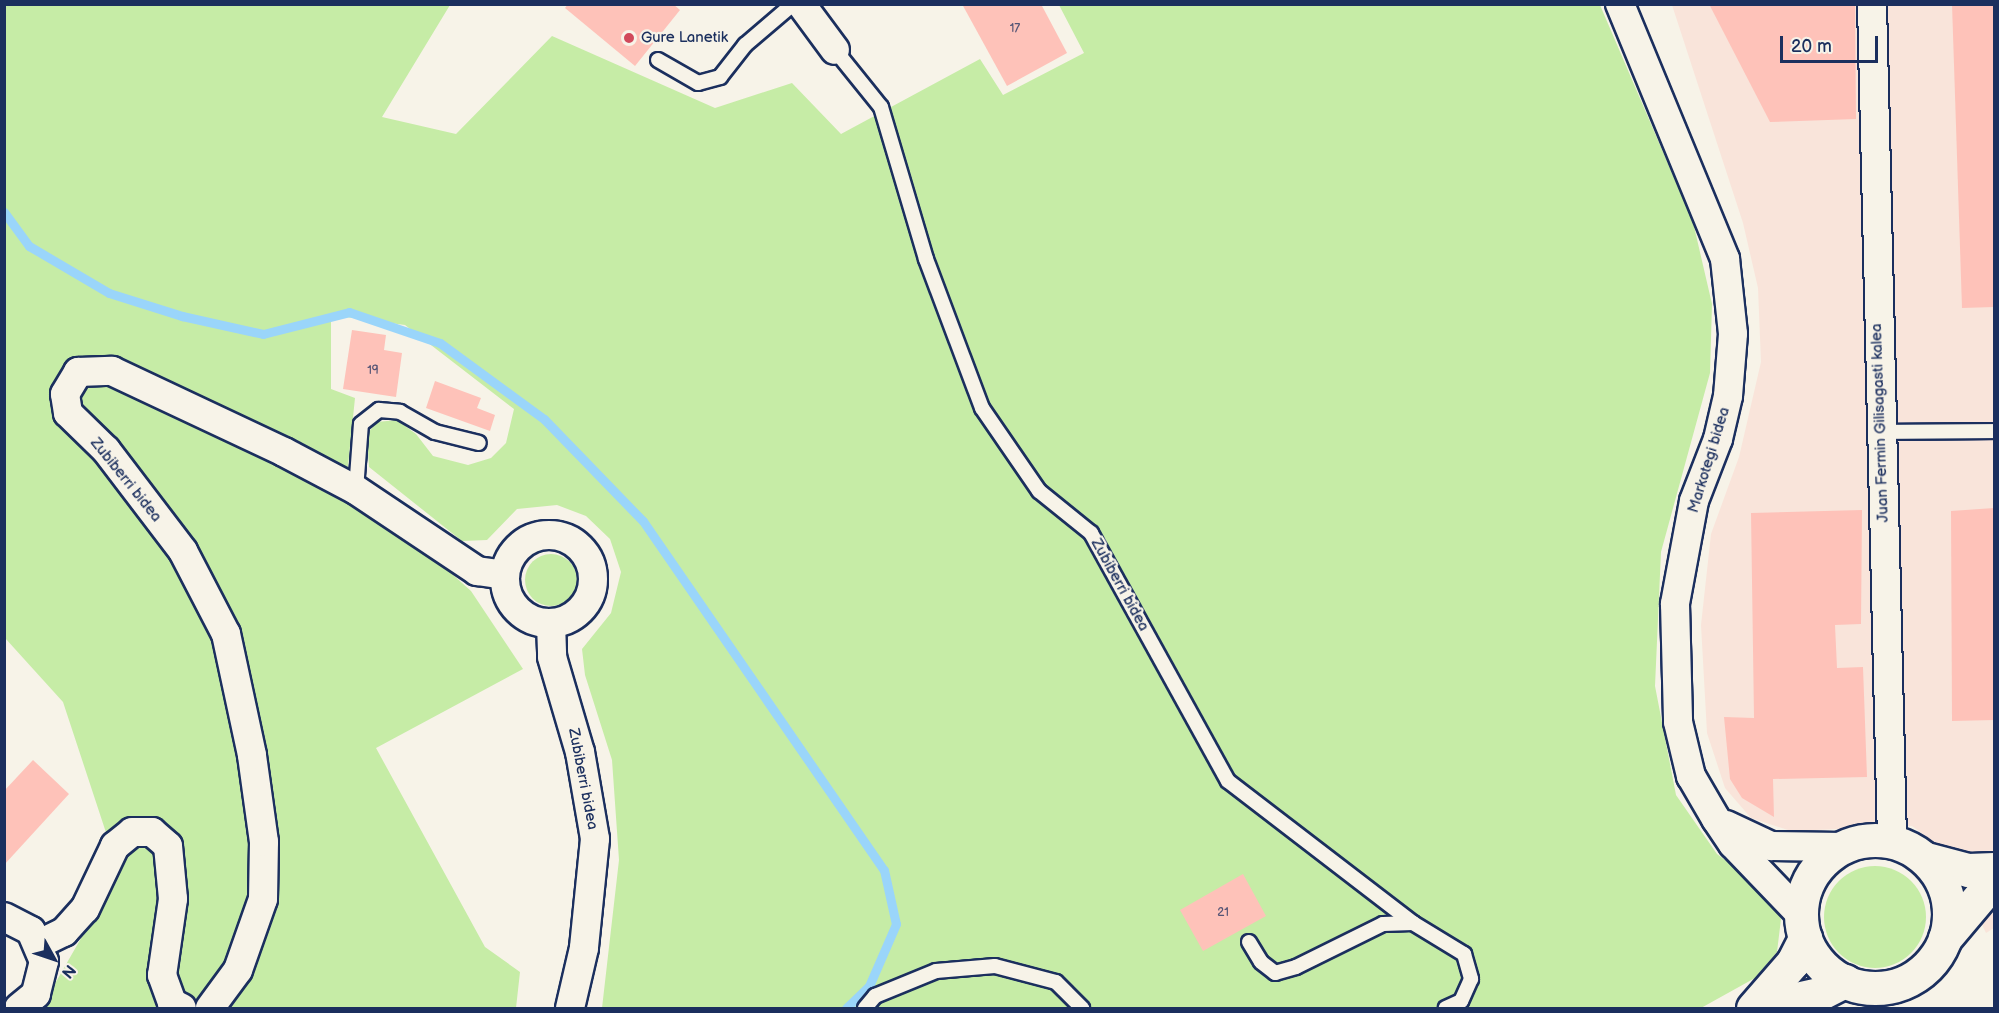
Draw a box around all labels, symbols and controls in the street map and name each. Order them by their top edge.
house number: 17 [1010,22,1020,36]
scale bar [1783,24,1880,62]
place label: Gure Lanetik [641,29,728,47]
marker: Gure Lanetik [622,31,636,45]
text: 20 m [1791,36,1832,57]
street label: Juan Fermin Gilisagasti kalea [1868,323,1892,523]
house number: 19 [367,364,379,378]
street label: Markotegi bidea [1684,405,1734,515]
street label: Zubiberri bidea [87,434,165,526]
street label: Zubiberri bidea [1087,536,1153,634]
street label: Zubiberri bidea [564,727,602,831]
house number: 21 [1217,906,1229,920]
north arrow [24,929,84,989]
text: N [57,960,79,982]

